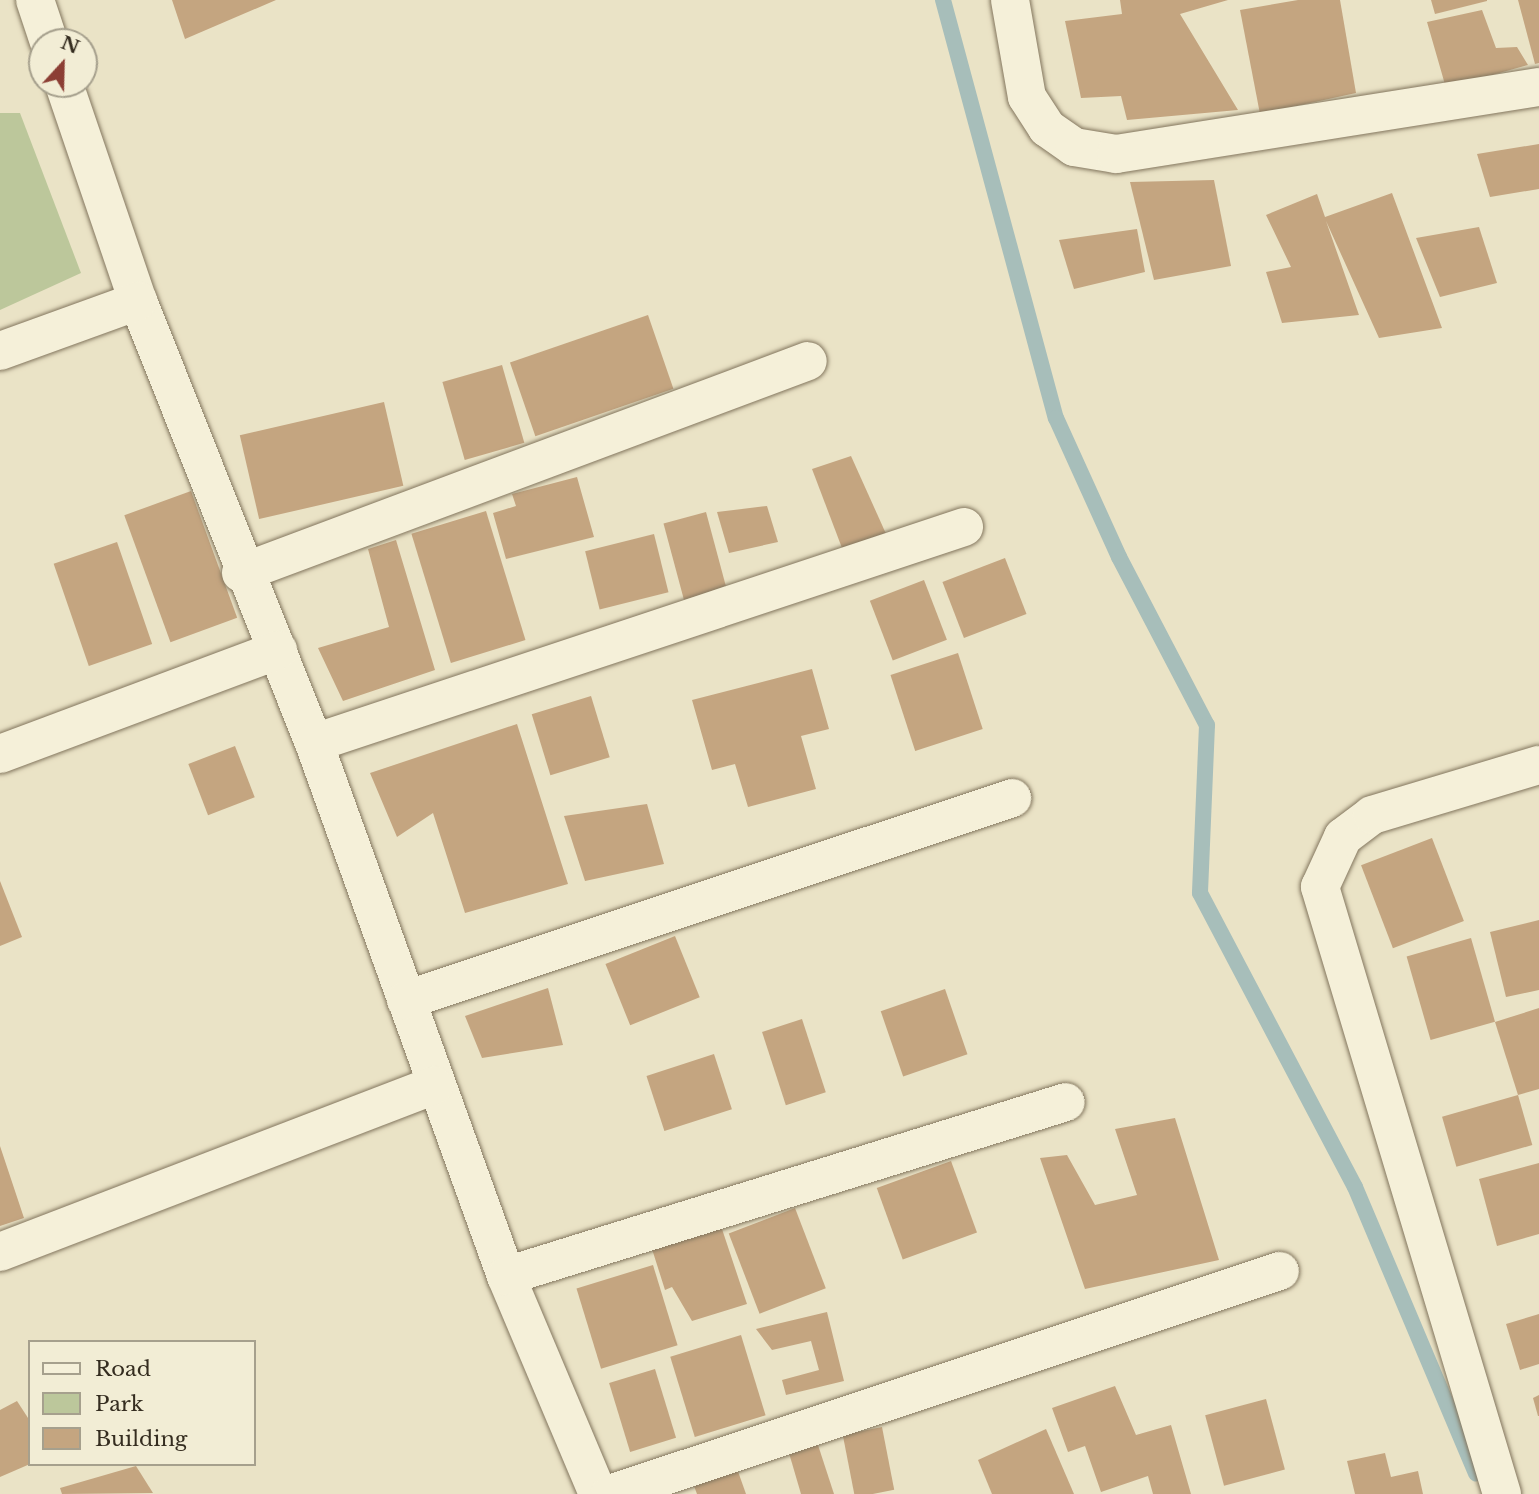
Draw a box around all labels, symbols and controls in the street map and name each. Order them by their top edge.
north arrow [28,28,98,98]
text: N [58,31,83,59]
legend [28,1340,256,1466]
text: Road [95,1356,151,1382]
text: Park [95,1391,144,1417]
text: Building [95,1426,187,1452]

